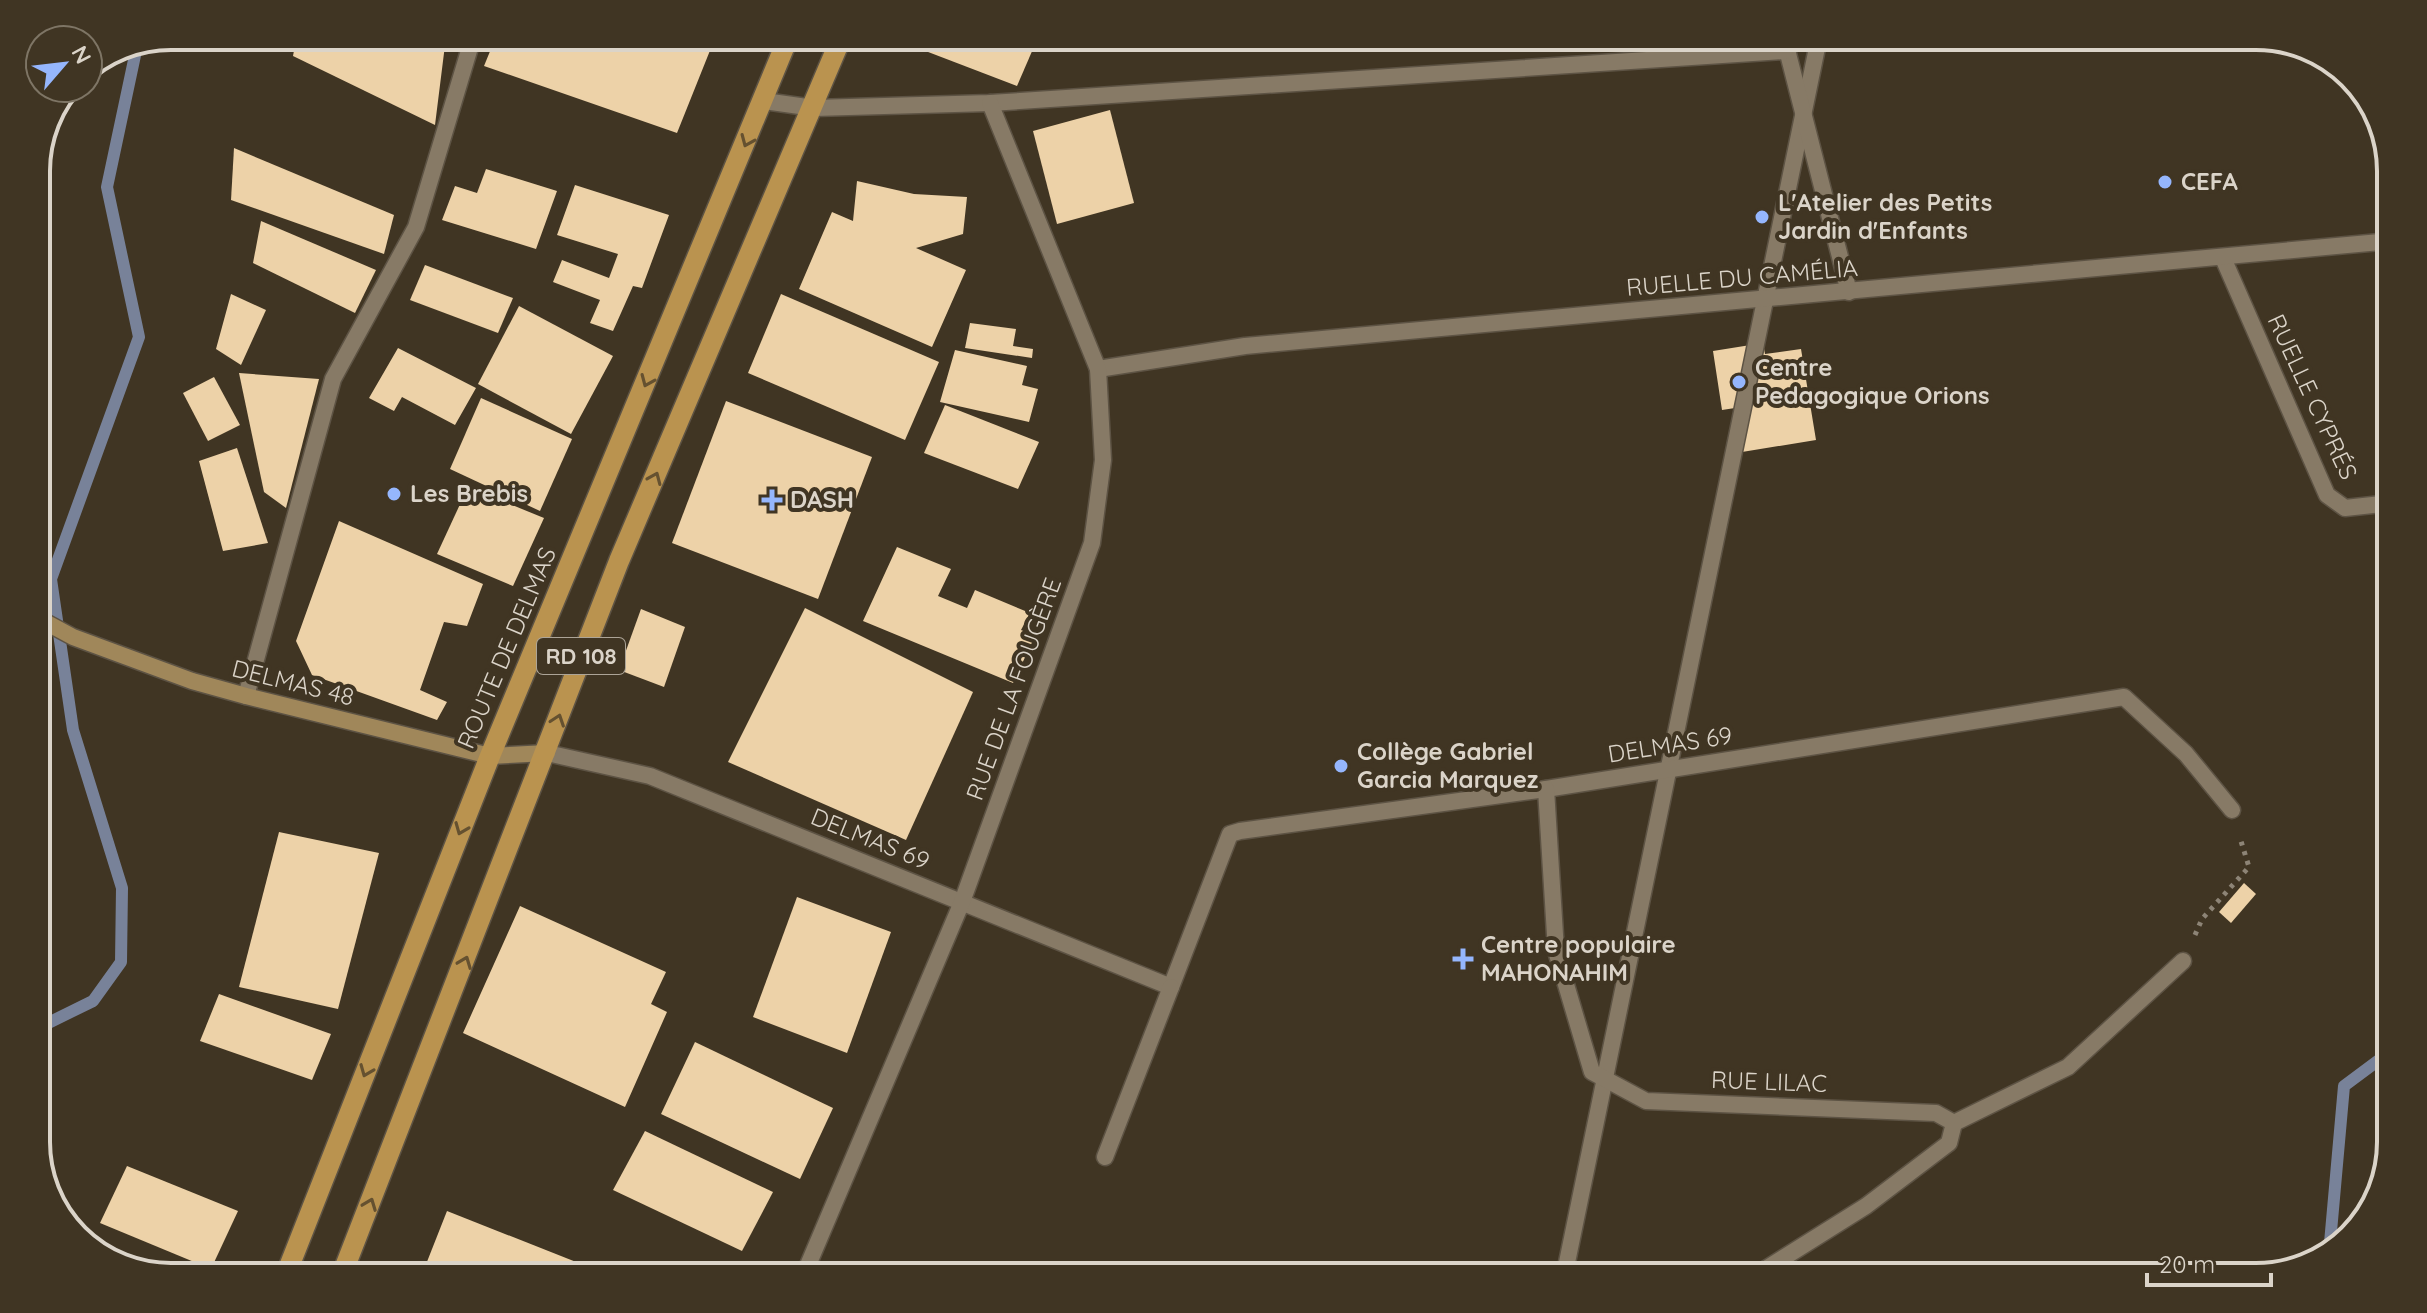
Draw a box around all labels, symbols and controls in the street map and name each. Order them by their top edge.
north arrow [24,24,104,104]
text: N [66,41,98,68]
one-way arrow [740,133,756,147]
place label: CEFA [2181,166,2238,196]
marker: CEFA [2156,173,2174,191]
place label: L'Atelier des Petits Jardin d'Enfants [1778,187,1992,245]
marker: L'Atelier des Petits Jardin d'Enfants [1753,208,1771,226]
street label: RUELLE DU CAMÉLIA [1625,252,1859,302]
street label: RUELLE CYPRÉS [2261,309,2364,484]
place label: Centre Pedagogique Orions [1755,352,1990,410]
one-way arrow [640,373,656,387]
marker: Centre Pedagogique Orions [1730,373,1748,391]
one-way arrow [645,472,661,487]
place label: Les Brebis [410,478,528,508]
place label: DASH [790,484,854,514]
marker: Les Brebis [385,485,403,503]
marker: DASH [761,489,783,511]
street label: ROUTE DE DELMAS [450,542,562,753]
street label: RUE DE LA FOUGÈRE [959,573,1067,804]
road number: RD 108 [537,638,625,674]
street label: DELMAS 48 [229,652,357,712]
one-way arrow [549,714,565,728]
street label: DELMAS 69 [1606,719,1734,769]
place label: Collège Gabriel Garcia Marquez [1357,736,1539,794]
marker: Collège Gabriel Garcia Marquez [1332,757,1350,775]
street label: DELMAS 69 [807,801,934,875]
one-way arrow [455,821,471,835]
place label: Centre populaire MAHONAHIM [1481,929,1676,987]
marker: Centre populaire MAHONAHIM [1452,948,1474,970]
one-way arrow [455,956,472,970]
one-way arrow [359,1063,376,1077]
street label: RUE LILAC [1711,1064,1827,1098]
one-way arrow [360,1198,377,1212]
scale bar [2147,1237,2271,1287]
text: 20 m [2159,1249,2215,1279]

